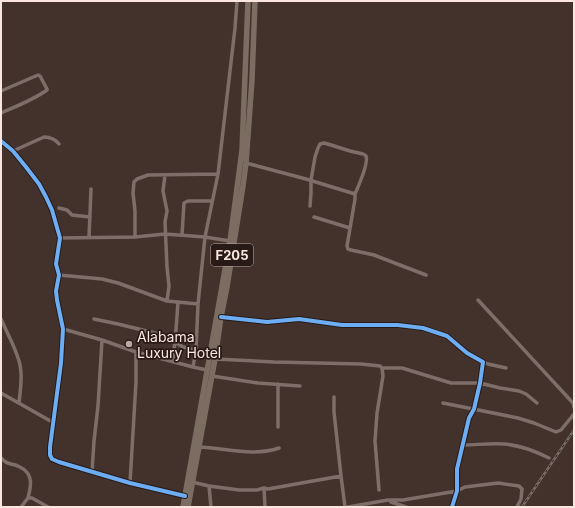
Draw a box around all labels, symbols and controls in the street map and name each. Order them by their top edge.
road number: F205 [211,244,253,266]
place label: Alabama Luxury Hotel [137,328,221,361]
marker: Alabama Luxury Hotel [124,339,134,349]

